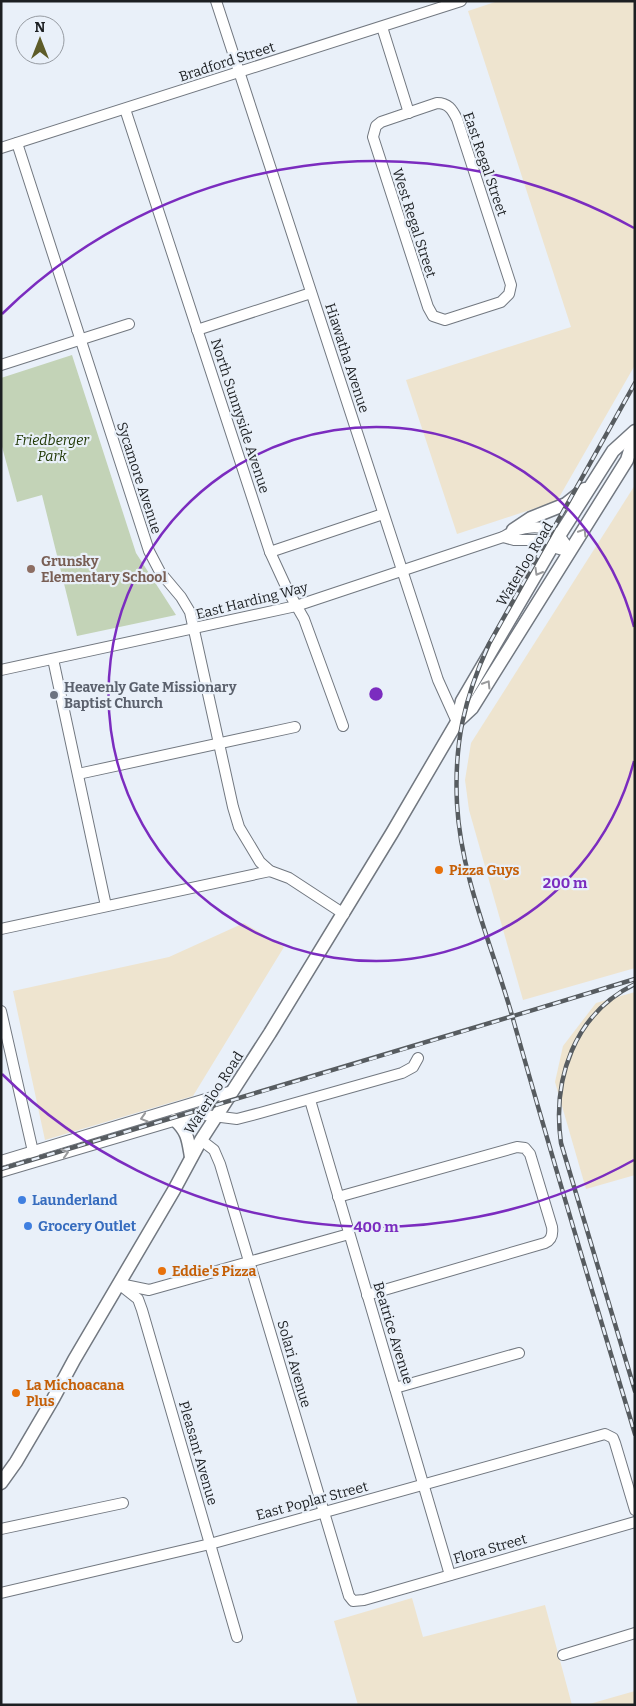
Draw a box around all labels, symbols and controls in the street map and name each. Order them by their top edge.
north arrow [15,15,65,65]
text: N [35,19,46,36]
street label: Bradford Street [177,39,277,85]
street label: East Regal Street [459,110,511,218]
street label: West Regal Street [388,166,440,280]
street label: Hiawatha Avenue [321,301,373,415]
street label: North Sunnyside Avenue [207,337,273,495]
street label: Sycamore Avenue [113,420,165,536]
park label: Friedberger Park [15,432,90,465]
street label: Waterloo Road [493,519,557,609]
one-way arrow [576,528,586,537]
place label: Grunsky Elementary School [41,553,167,586]
marker: Grunsky Elementary School [25,563,37,575]
one-way arrow [535,566,545,575]
street label: East Harding Way [194,579,310,623]
place label: Heavenly Gate Missionary Baptist Church [64,679,237,712]
one-way arrow [480,681,490,690]
centre of rings [367,685,385,703]
marker: Heavenly Gate Missionary Baptist Church [48,689,60,701]
place label: Pizza Guys [449,862,519,879]
marker: Pizza Guys [433,864,445,876]
text: 200 m [543,874,588,892]
street label: Waterloo Road [181,1048,247,1138]
one-way arrow [140,1112,149,1122]
one-way arrow [60,1149,68,1159]
place label: Launderland [32,1192,118,1209]
marker: Launderland [16,1194,28,1206]
place label: Grocery Outlet [38,1218,137,1235]
text: 400 m [353,1218,399,1236]
marker: Grocery Outlet [22,1220,34,1232]
place label: Eddie's Pizza [172,1263,257,1280]
marker: Eddie's Pizza [156,1265,168,1277]
street label: Beatrice Avenue [369,1280,417,1386]
street label: Solari Avenue [273,1318,315,1410]
place label: La Michoacana Plus [26,1377,125,1410]
marker: La Michoacana Plus [10,1387,22,1399]
street label: Pleasant Avenue [175,1399,221,1507]
street label: East Poplar Street [254,1478,370,1524]
street label: Flora Street [451,1530,529,1568]

